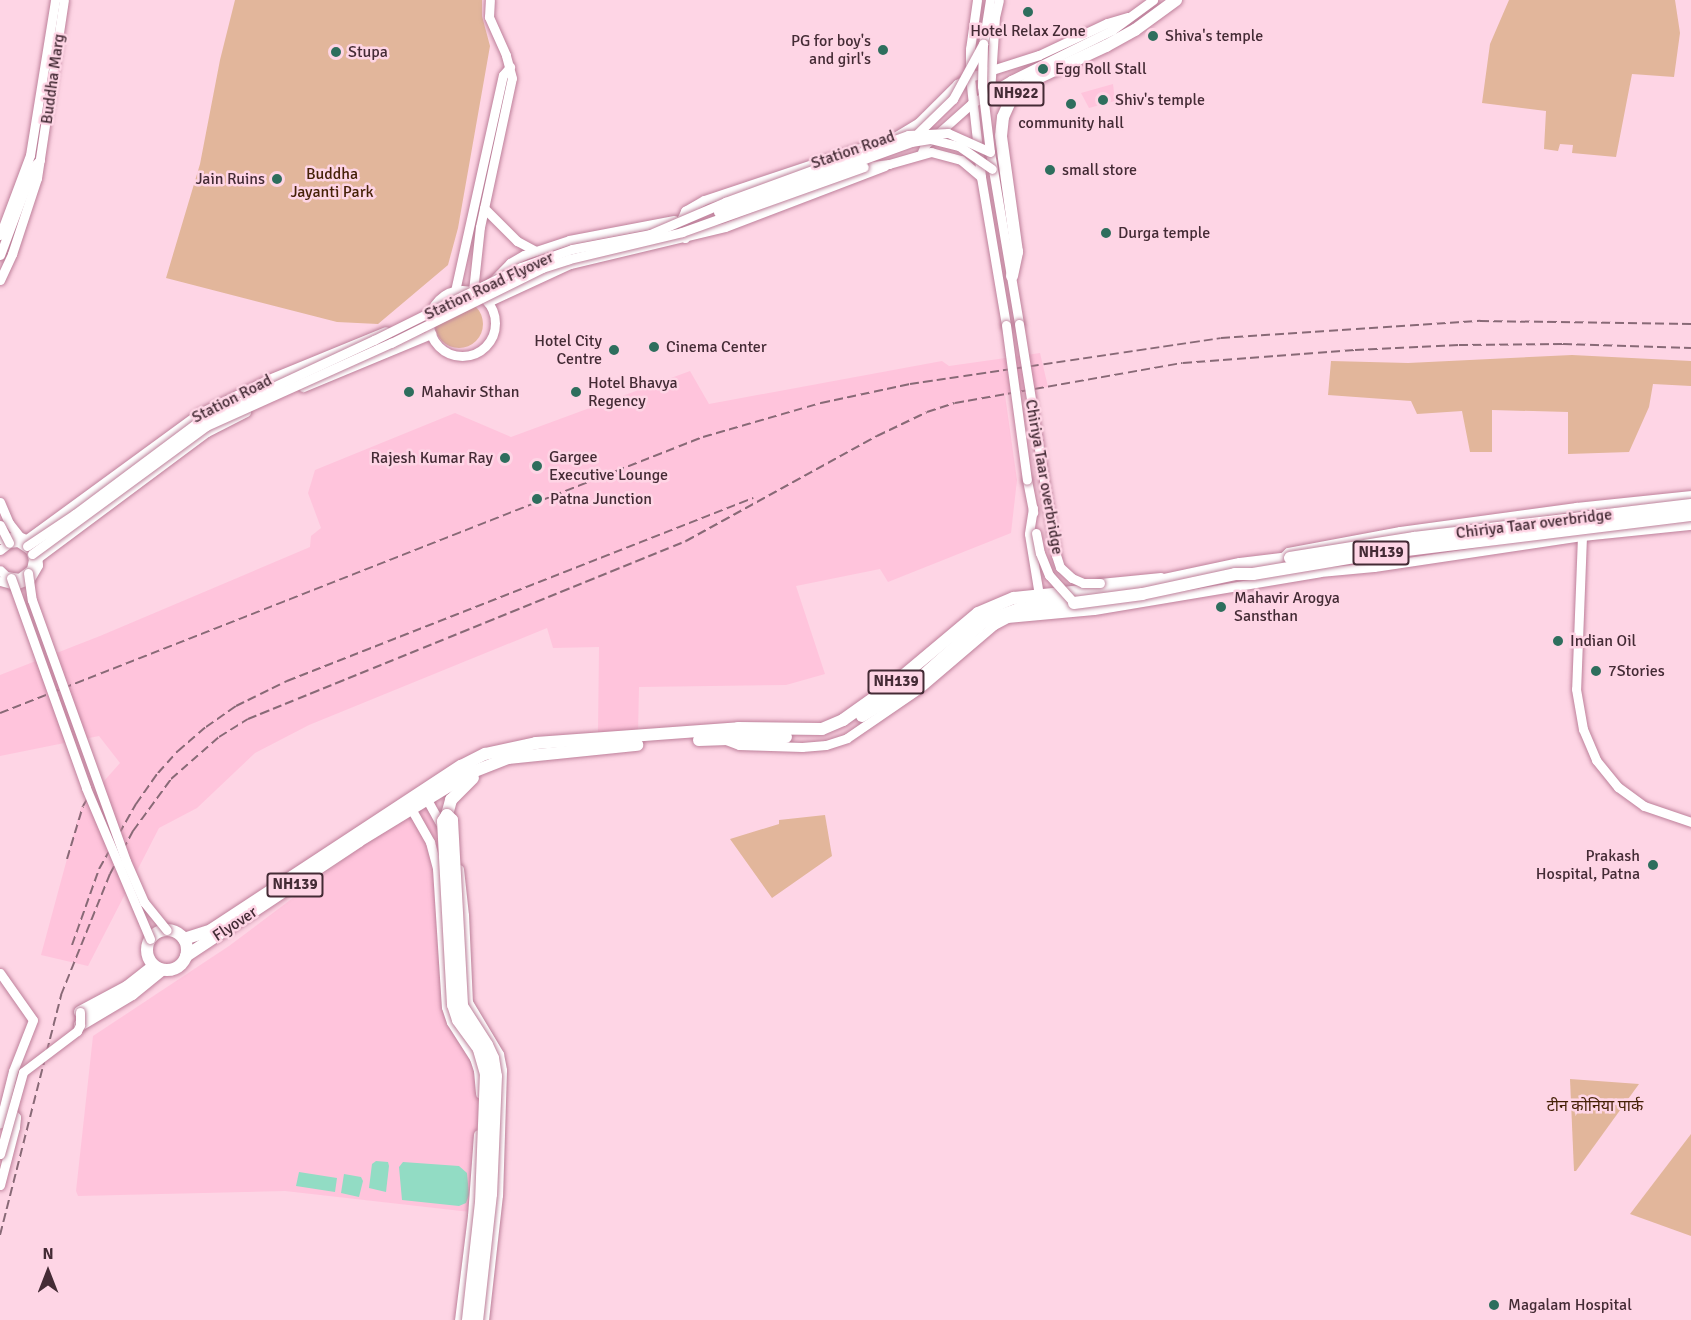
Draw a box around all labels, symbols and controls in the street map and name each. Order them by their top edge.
marker: Hotel Relax Zone [1021,5,1035,19]
place label: Hotel Relax Zone [970,21,1086,41]
place label: Shiva's temple [1165,26,1263,46]
marker: Shiva's temple [1146,29,1160,43]
place label: PG for boy's and girl's [791,31,871,69]
street label: Buddha Marg [37,33,69,125]
place label: Stupa [348,42,388,62]
marker: PG for boy's and girl's [876,43,890,57]
marker: Stupa [329,45,343,59]
place label: Egg Roll Stall [1055,59,1147,79]
marker: Egg Roll Stall [1036,62,1050,76]
road number: NH922 [986,82,1046,106]
place label: Shiv's temple [1115,90,1205,110]
marker: Shiv's temple [1096,93,1110,107]
marker: community hall [1064,97,1078,111]
place label: community hall [1018,113,1124,133]
street label: Station Road [809,127,897,173]
place label: small store [1062,160,1137,180]
marker: small store [1043,163,1057,177]
park label: Buddha Jayanti Park [290,164,374,202]
place label: Jain Ruins [196,169,265,189]
marker: Jain Ruins [270,172,284,186]
place label: Durga temple [1118,223,1210,243]
marker: Durga temple [1099,226,1113,240]
street label: Station Road Flyover [421,248,557,324]
place label: Hotel City Centre [534,331,602,369]
place label: Cinema Center [666,337,767,357]
marker: Cinema Center [647,340,661,354]
marker: Hotel City Centre [607,343,621,357]
street label: Station Road [189,371,275,427]
place label: Hotel Bhavya Regency [588,373,678,411]
place label: Mahavir Sthan [421,382,519,402]
marker: Mahavir Sthan [402,385,416,399]
marker: Hotel Bhavya Regency [569,385,583,399]
street label: Chiriya Taar overbridge [1021,398,1067,556]
place label: Gargee Executive Lounge [549,447,668,485]
place label: Rajesh Kumar Ray [371,448,493,468]
marker: Rajesh Kumar Ray [498,451,512,465]
marker: Gargee Executive Lounge [530,459,544,473]
place label: Patna Junction [550,489,652,509]
marker: Patna Junction [528,490,546,508]
street label: Chiriya Taar overbridge [1455,505,1613,543]
road number: NH139 [1351,541,1411,565]
place label: Mahavir Arogya Sansthan [1234,588,1340,626]
marker: Mahavir Arogya Sansthan [1212,598,1230,616]
place label: Indian Oil [1570,631,1636,651]
marker: Indian Oil [1551,634,1565,648]
place label: 7Stories [1608,661,1665,681]
marker: 7Stories [1589,664,1603,678]
road number: NH139 [866,670,926,694]
place label: Prakash Hospital, Patna [1536,846,1640,884]
marker: Prakash Hospital, Patna [1644,856,1662,874]
road number: NH139 [265,873,325,897]
street label: Flyover [209,903,261,945]
park label: टीन कोनिया पार्क [1547,1096,1643,1116]
north arrow [18,1242,78,1302]
text: N [42,1244,54,1264]
place label: Magalam Hospital [1508,1295,1632,1315]
marker: Magalam Hospital [1485,1296,1503,1314]

